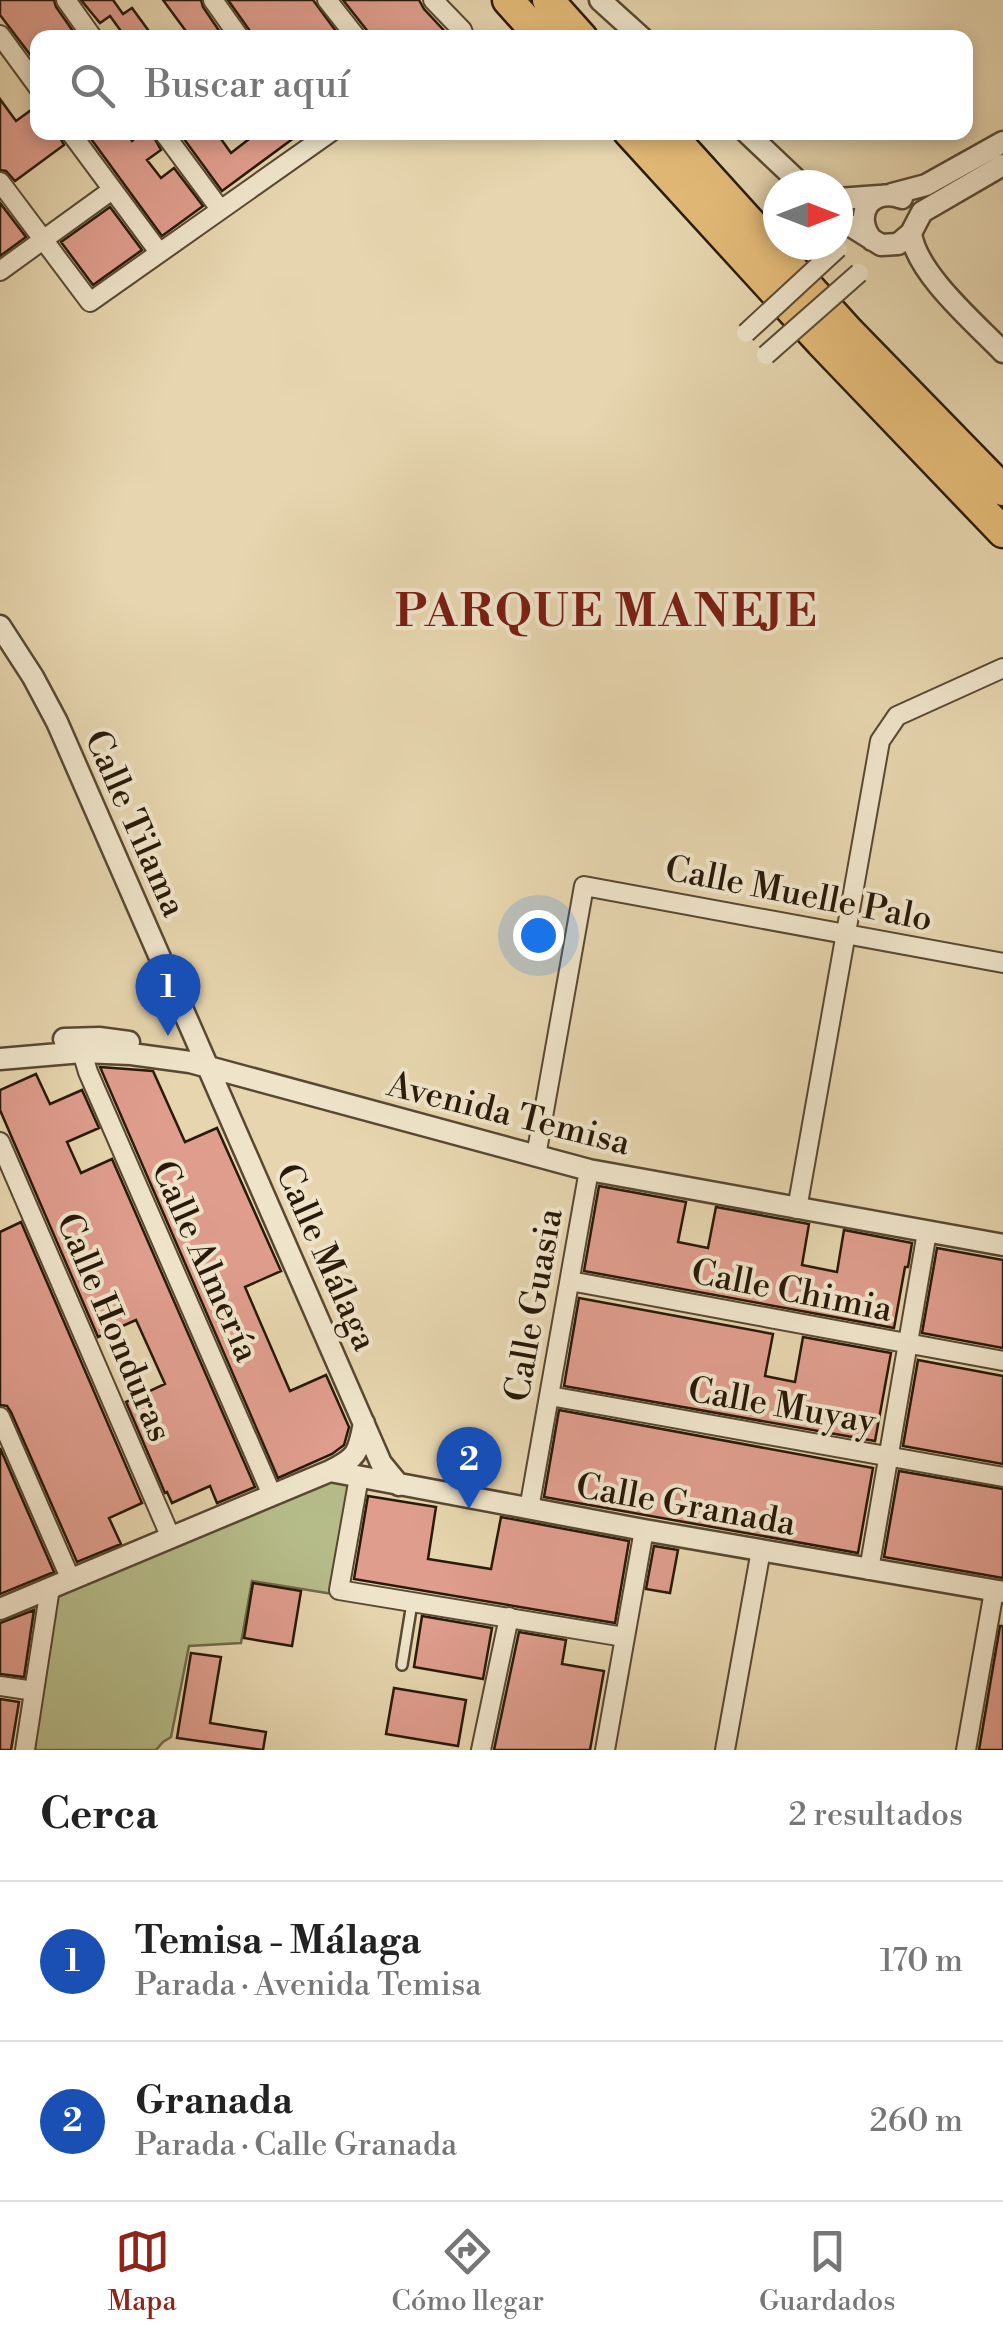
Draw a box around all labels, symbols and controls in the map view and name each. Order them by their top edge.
search box [30,30,973,140]
icon: search [65,58,120,113]
text: Buscar aquí [145,62,350,109]
north arrow [763,170,853,260]
district label: PARQUE MANEJE [395,584,819,641]
street label: Calle Tilama [74,724,195,924]
street label: Calle Muelle Palo [661,847,936,941]
your location [513,910,564,961]
pin: 1 [136,954,200,1036]
street label: Avenida Temisa [382,1063,635,1165]
street label: Calle Almería [141,1155,268,1369]
street label: Calle Málaga [265,1158,386,1358]
street label: Calle Guasia [496,1205,573,1405]
street label: Calle Honduras [46,1207,181,1448]
street label: Calle Chimia [688,1251,896,1332]
street label: Calle Muyay [685,1369,880,1444]
pin: 2 [436,1426,502,1509]
street label: Calle Granada [573,1465,799,1546]
text: Cerca [40,1789,158,1842]
text: 2 resultados [789,1795,963,1835]
text: Temisa - Málaga [135,1918,421,1965]
text: 1 [65,1941,80,1981]
text: 170 m [880,1941,963,1981]
text: Parada · Avenida Temisa [135,1965,481,2005]
text: Granada [135,2078,293,2125]
text: 2 [62,2101,83,2141]
text: 260 m [870,2101,963,2141]
text: Parada · Calle Granada [135,2125,457,2165]
tab: Mapa [107,2224,177,2319]
tab: Cómo llegar [392,2224,544,2319]
tab: Guardados [759,2224,896,2319]

